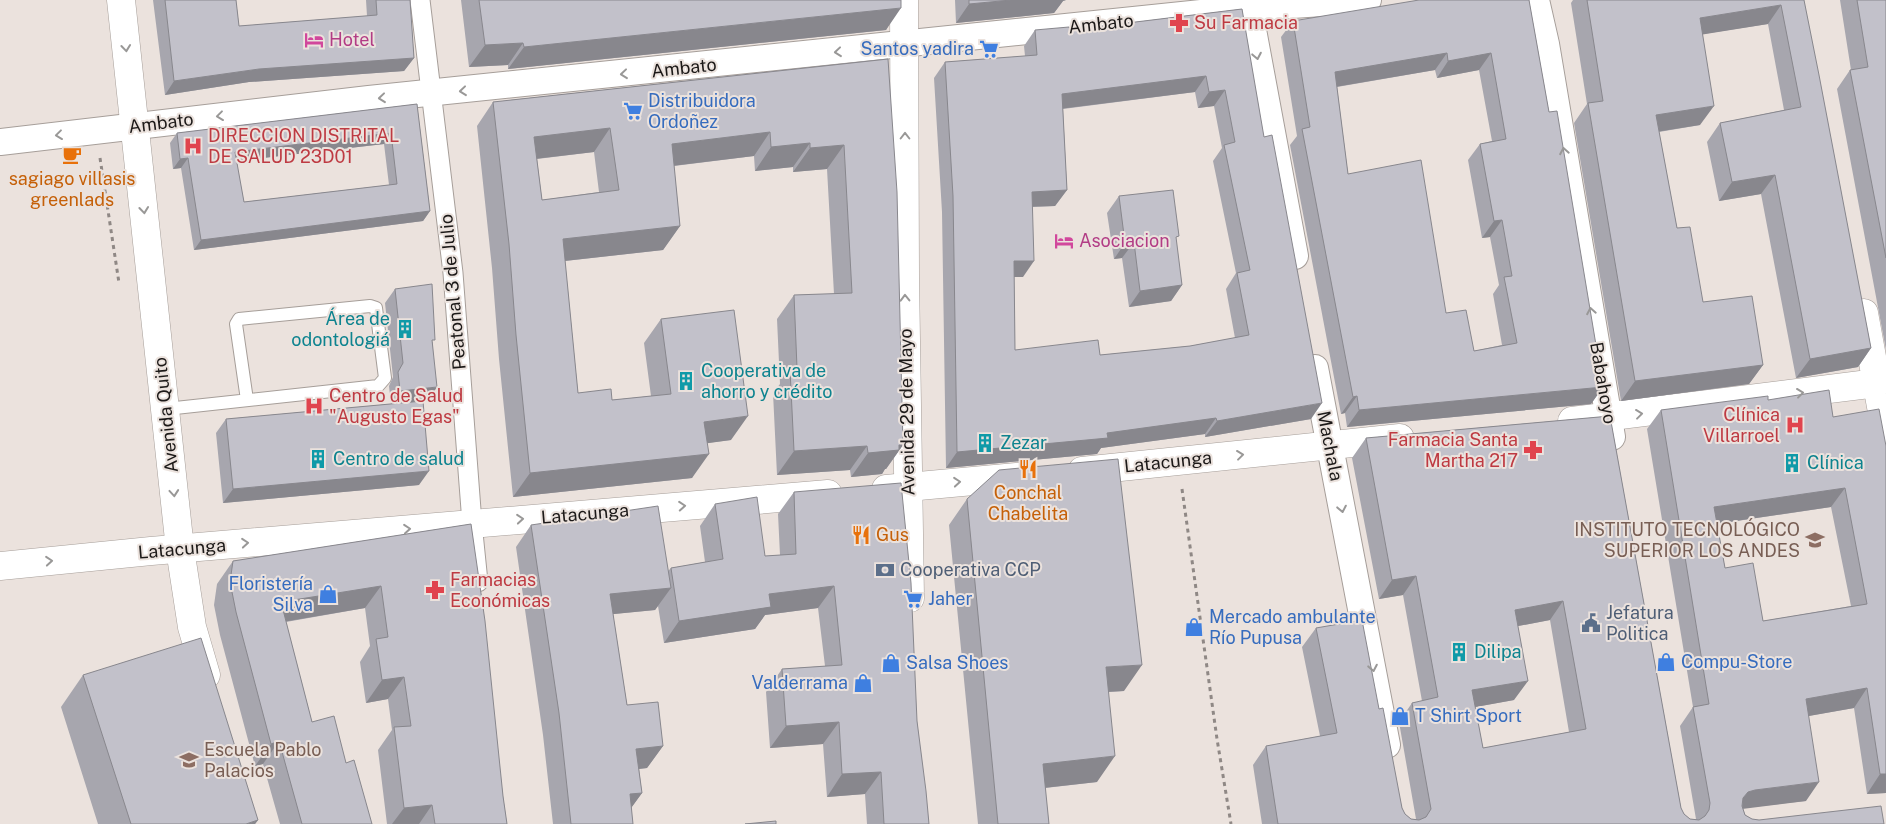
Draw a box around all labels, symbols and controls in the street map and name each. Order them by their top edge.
street label: Ambato [1067,10,1135,37]
pharmacy icon: Su Farmacia [1168,12,1190,34]
place label: Su Farmacia [1194,12,1298,33]
hotel icon: Hotel [303,29,325,51]
place label: Hotel [329,29,375,50]
place label: Santos yadira [860,38,974,59]
supermarket icon: Santos yadira [978,38,1000,60]
one-way arrow [120,45,131,53]
one-way arrow [834,46,842,57]
one-way arrow [1252,52,1262,61]
street label: Ambato [650,54,718,81]
one-way arrow [620,68,628,79]
one-way arrow [458,85,466,96]
place label: Distribuidora Ordoñez [648,90,756,132]
one-way arrow [377,92,385,103]
supermarket icon: Distribuidora Ordoñez [622,100,644,122]
street label: Ambato [127,108,195,137]
one-way arrow [216,110,224,121]
place label: DIRECCION DISTRITAL DE SALUD 23D01 [208,125,400,167]
one-way arrow [55,129,63,140]
one-way arrow [900,131,910,139]
hospital icon: DIRECCION DISTRITAL DE SALUD 23D01 [182,135,204,157]
cafe icon: sagiago villasis greenlads [61,144,83,166]
one-way arrow [1559,146,1569,155]
place label: sagiago villasis greenlads [9,168,135,210]
one-way arrow [138,206,149,214]
street label: Peatonal 3 de Julio [435,213,470,371]
hotel icon: Asociacion [1053,230,1075,252]
place label: Asociacion [1079,230,1170,251]
one-way arrow [900,294,910,302]
one-way arrow [1586,306,1596,315]
place label: Área de odontologiá [291,307,390,350]
building icon: Área de odontologiá [394,318,416,340]
street label: Avenida 29 de Mayo [895,328,918,496]
street label: Babahoyo [1586,340,1621,425]
street label: Avenida Quito [149,356,182,474]
place label: Cooperativa de ahorro y crédito [701,360,832,402]
building icon: Cooperativa de ahorro y crédito [675,370,697,392]
place label: Centro de Salud "Augusto Egas" [329,385,463,427]
one-way arrow [1797,388,1805,399]
hospital icon: Centro de Salud "Augusto Egas" [303,395,325,417]
place label: Clínica Villarroel [1703,404,1780,446]
street label: Machala [1313,409,1348,483]
one-way arrow [1636,409,1644,420]
hospital icon: Clínica Villarroel [1784,414,1806,436]
place label: Farmacia Santa Martha 217 [1388,429,1518,471]
building icon: Zezar [974,432,996,454]
place label: Zezar [1000,432,1047,453]
pharmacy icon: Farmacia Santa Martha 217 [1522,439,1544,461]
street label: Latacunga [1123,446,1213,477]
building icon: Centro de salud [307,448,329,470]
place label: Centro de salud [333,448,464,469]
one-way arrow [1237,449,1245,460]
building icon: Clínica [1781,452,1803,474]
place label: Clínica [1807,452,1864,473]
restaurant icon: Conchal Chabelita [1017,458,1039,480]
one-way arrow [953,477,961,488]
place label: Conchal Chabelita [988,482,1068,524]
one-way arrow [168,490,179,498]
street label: Latacunga [540,499,630,528]
one-way arrow [678,500,686,511]
one-way arrow [1336,504,1347,513]
one-way arrow [516,514,524,525]
place label: INSTITUTO TECNOLÓGICO SUPERIOR LOS ANDES [1574,518,1800,561]
one-way arrow [404,524,412,535]
restaurant icon: Gus [850,524,872,546]
place label: Gus [876,524,909,545]
school or university icon: INSTITUTO TECNOLÓGICO SUPERIOR LOS ANDES [1804,529,1826,551]
street label: Latacunga [137,534,227,563]
one-way arrow [242,538,250,549]
one-way arrow [45,556,53,567]
bank icon: Cooperativa CCP [874,559,896,581]
place label: Cooperativa CCP [900,559,1041,580]
place label: Farmacias Económicas [450,569,550,611]
place label: Floristería Silva [228,573,313,615]
pharmacy icon: Farmacias Económicas [424,579,446,601]
shop icon: Floristería Silva [317,583,339,605]
supermarket icon: Jaher [902,588,924,610]
place label: Jaher [928,588,973,609]
place label: Jefatura Politica [1606,602,1674,644]
place label: Mercado ambulante Río Pupusa [1209,606,1376,648]
public building icon: Jefatura Politica [1580,612,1602,634]
shop icon: Mercado ambulante Río Pupusa [1183,616,1205,638]
building icon: Dilipa [1448,641,1470,663]
place label: Dilipa [1474,641,1522,662]
shop icon: Compu-Store [1655,651,1677,673]
place label: Compu-Store [1681,651,1792,672]
shop icon: Salsa Shoes [880,652,902,674]
place label: Salsa Shoes [906,652,1008,673]
one-way arrow [1367,664,1377,673]
place label: Valderrama [752,672,848,693]
shop icon: Valderrama [852,672,874,694]
shop icon: T Shirt Sport [1389,705,1411,727]
place label: T Shirt Sport [1415,705,1522,726]
place label: Escuela Pablo Palacios [204,739,321,781]
school or university icon: Escuela Pablo Palacios [178,749,200,771]

